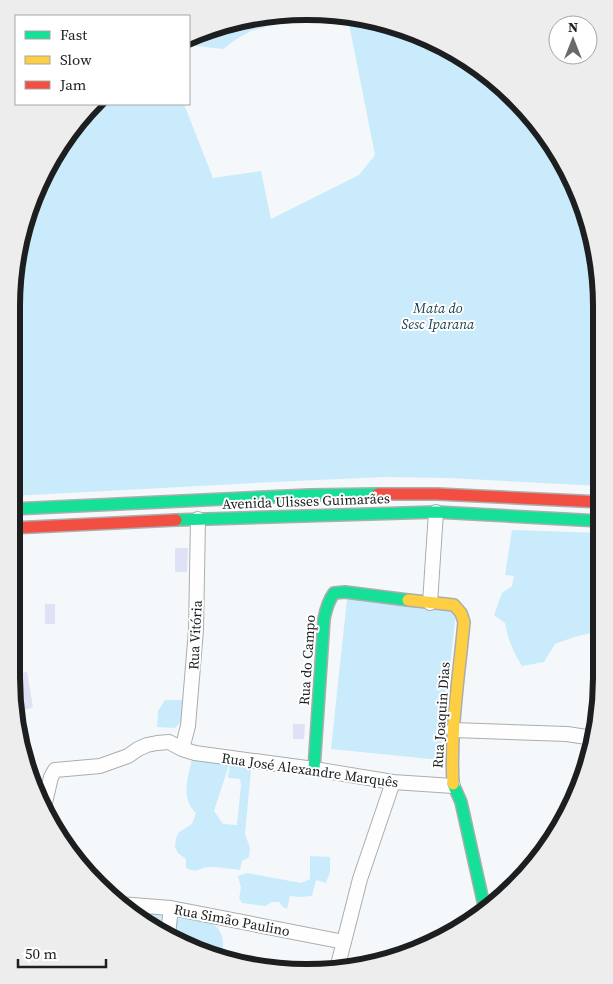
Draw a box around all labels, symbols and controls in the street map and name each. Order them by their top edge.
legend [15,15,190,105]
north arrow [548,15,598,65]
text: N [568,17,578,37]
text: Fast [60,24,87,45]
text: Slow [60,49,92,70]
text: Jam [59,74,87,95]
park label: Mata do Sesc Iparana [402,298,475,334]
street label: Avenida Ulisses Guimarães [222,488,390,514]
street label: Rua Vitória [183,599,207,670]
street label: Rua do Campo [294,614,320,706]
street label: Rua Joaquin Dias [427,661,455,769]
street label: Rua José Alexandre Marquês [220,748,400,792]
street label: Rua Simão Paulino [172,899,292,941]
scale bar [18,936,105,968]
text: 50 m [25,943,57,964]

